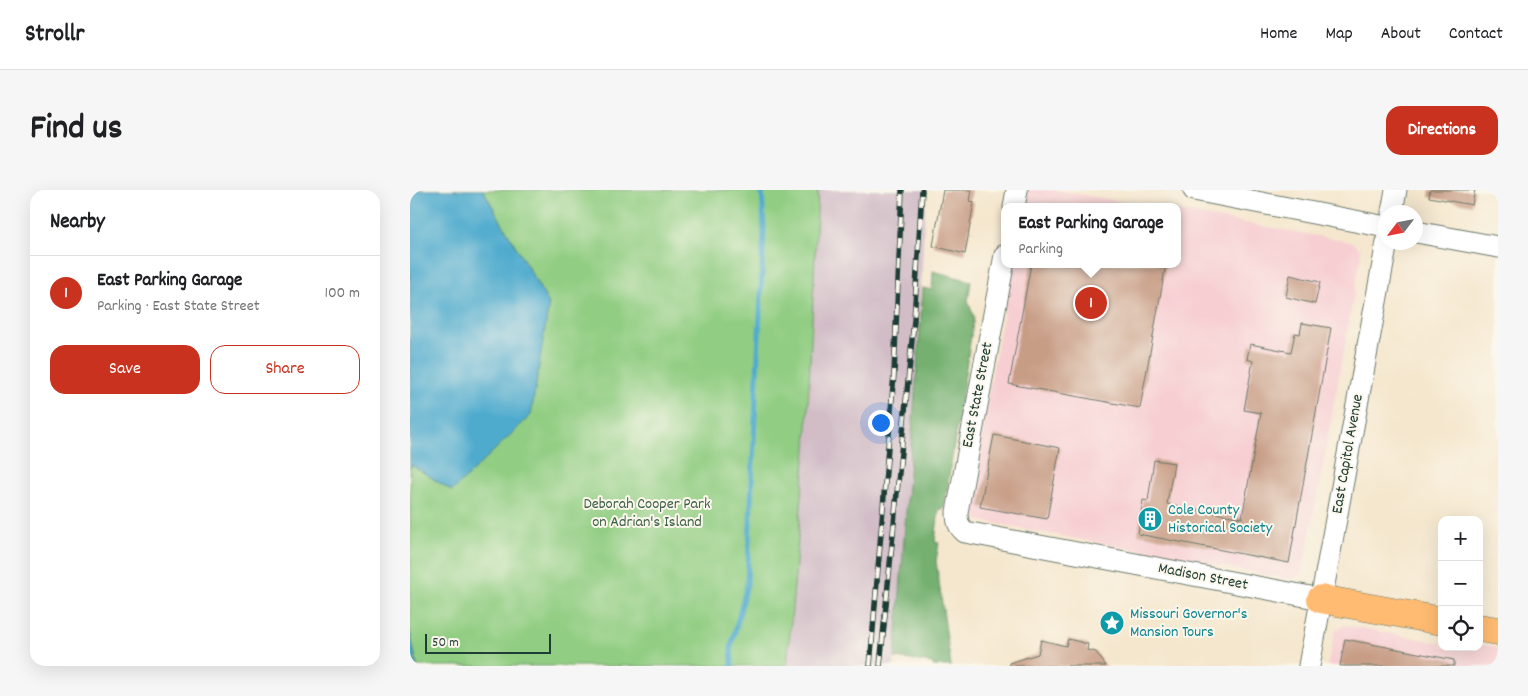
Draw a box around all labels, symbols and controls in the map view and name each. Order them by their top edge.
text: Strollr [25,18,84,52]
text: Home [1260,22,1297,47]
text: Map [1325,22,1353,47]
text: About [1381,22,1421,47]
text: Contact [1449,22,1503,47]
text: Find us [30,105,122,155]
button: Directions [1386,106,1498,155]
popup [1001,203,1181,268]
north arrow [1378,205,1423,250]
text: Nearby [50,208,105,238]
text: East Parking Garage [1018,211,1164,238]
text: Parking [1018,238,1063,261]
text: East Parking Garage [97,268,242,295]
text: 1 [64,282,68,305]
text: 100 m [324,282,360,305]
pin: 1 [1075,284,1107,322]
text: Parking · East State Street [97,295,260,318]
street label: East State Street [957,340,1000,450]
button: Save [50,345,200,394]
button: Share [210,345,360,394]
street label: East Capitol Avenue [1326,392,1370,516]
your location [868,410,894,436]
park label: Deborah Cooper Park on Adrian's Island [583,493,711,534]
place label: Cole County Historical Society [1168,499,1273,540]
building icon: Cole County Historical Society [1137,506,1163,532]
map controls [1438,516,1483,651]
button: + [1438,516,1483,561]
street label: Madison Street [1156,557,1250,597]
button: − [1438,561,1483,606]
place label: Missouri Governor's Mansion Tours [1130,603,1248,644]
button: locate [1438,606,1483,651]
place icon: Missouri Governor's Mansion Tours [1099,610,1125,636]
scale bar [425,631,551,654]
text: 50 m [432,633,459,653]

